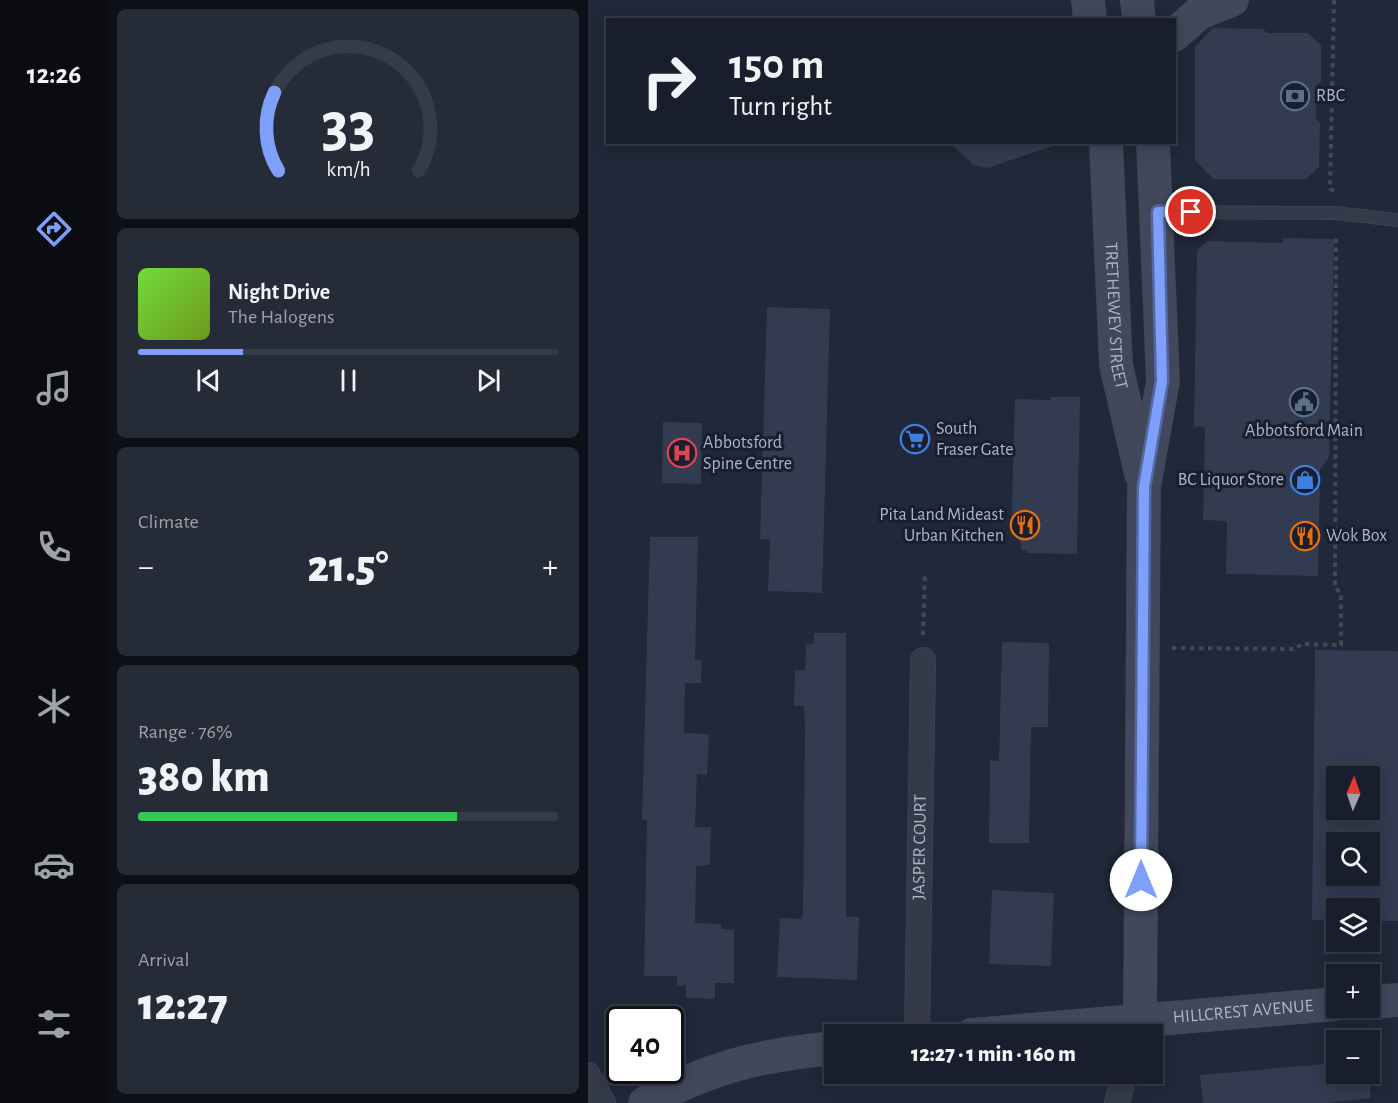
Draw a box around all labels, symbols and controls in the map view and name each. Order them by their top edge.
icon: right [630,42,708,120]
text: 150 m [729,44,824,86]
text: 12:26 [27,61,81,88]
bank icon: RBC [1279,80,1311,112]
place label: RBC [1316,87,1345,105]
text: Turn right [729,93,832,120]
text: 33 [321,95,375,157]
text: km/h [326,159,370,180]
pin [1165,186,1216,237]
icon: arrive [1174,195,1207,228]
icon: directions [33,208,75,250]
street label: TRETHEWEY STREET [1101,242,1130,391]
text: Night Drive [228,281,330,303]
text: The Halogens [228,307,334,327]
icon: previous [192,364,225,397]
icon: pause [332,364,365,397]
icon: next [472,364,505,397]
icon: music [33,367,75,409]
public building icon: Abbotsford Main [1288,386,1320,418]
place label: South Fraser Gate [936,420,1014,459]
place label: Abbotsford Main [1245,422,1363,440]
supermarket icon: South Fraser Gate [899,423,931,455]
place label: Abbotsford Spine Centre [703,434,792,473]
hospital icon: Abbotsford Spine Centre [666,437,698,469]
shop icon: BC Liquor Store [1289,464,1321,496]
place label: BC Liquor Store [1178,471,1284,489]
place label: Pita Land Mideast Urban Kitchen [879,506,1004,545]
restaurant icon: Pita Land Mideast Urban Kitchen [1009,509,1041,541]
text: Climate [138,512,199,532]
restaurant icon: Wok Box [1289,520,1321,552]
icon: phone [33,526,75,568]
place label: Wok Box [1326,527,1387,545]
text: 21.5° [307,545,389,590]
text: − [138,551,154,584]
text: + [542,551,558,584]
icon: climate [33,685,75,727]
text: Range · 76% [138,722,232,742]
text: 380 km [138,755,270,800]
north arrow [1326,766,1380,820]
map controls [1326,766,1380,1084]
street label: JASPER COURT [910,794,930,900]
button: search [1326,832,1380,886]
icon: car [33,844,75,886]
position arrow [1109,848,1173,912]
button: layers [1326,898,1380,952]
text: Arrival [138,950,189,970]
button: + [1326,964,1380,1018]
text: 12:27 [138,983,228,1028]
street label: HILLCREST AVENUE [1172,997,1314,1027]
icon: filters [33,1003,75,1045]
speed limit sign: 40 [606,1006,684,1084]
button: − [1326,1030,1380,1084]
text: 12:27 · 1 min · 160 m [911,1043,1076,1065]

